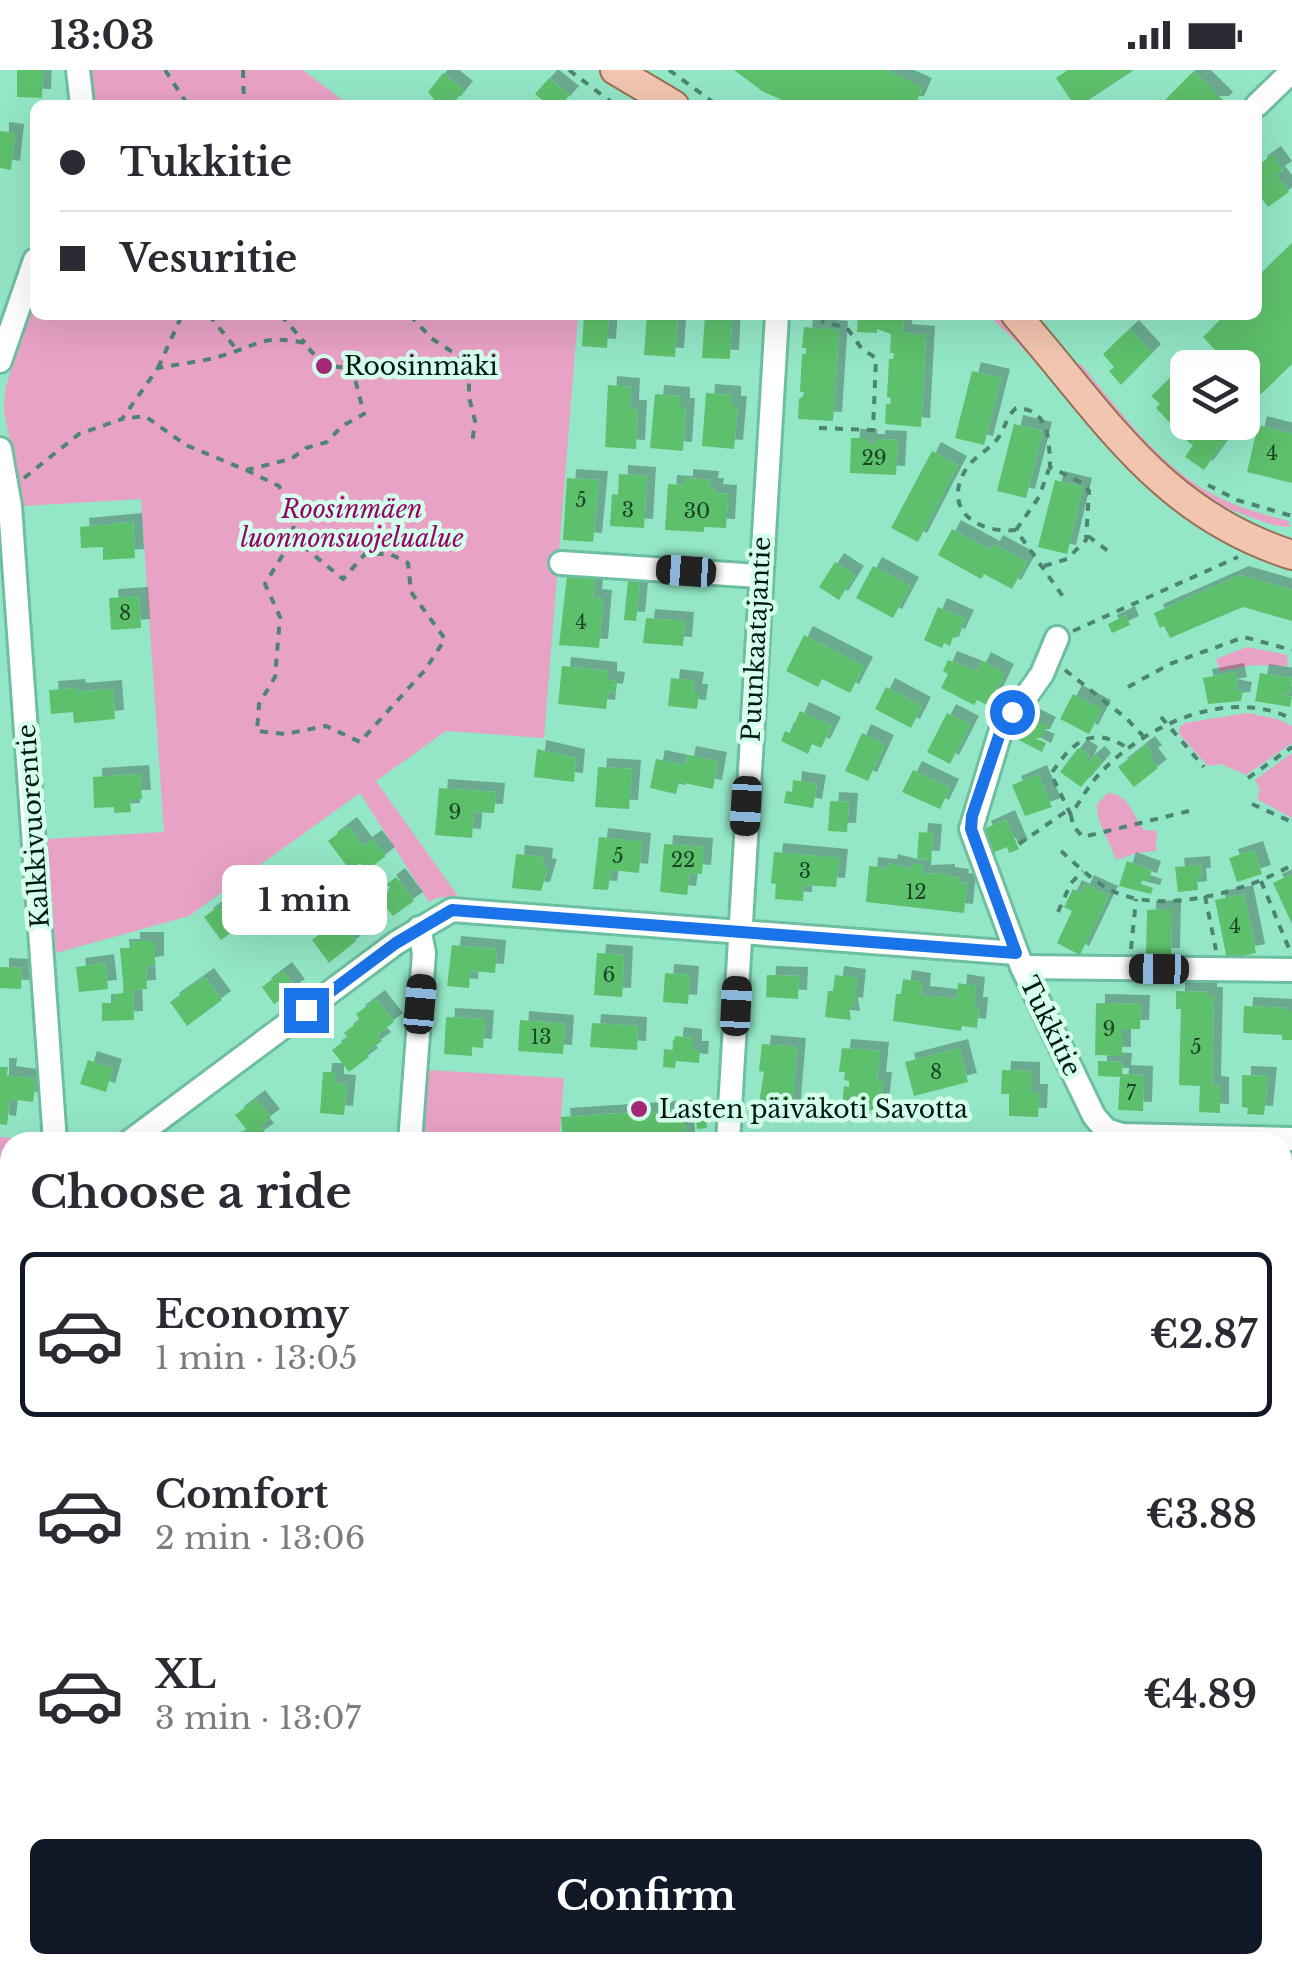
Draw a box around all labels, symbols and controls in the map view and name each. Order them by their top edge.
text: 13:03 [50,12,154,59]
text: Tukkitie [120,139,292,186]
text: Vesuritie [120,235,297,282]
map controls [1170,350,1260,440]
button: layers [1170,350,1260,440]
place label: Roosinmäki [344,351,498,382]
marker: Roosinmäki [313,355,335,377]
house number: 4 [1266,441,1278,465]
house number: 29 [861,446,887,470]
house number: 5 [575,488,587,512]
park label: Roosinmäen luonnonsuojelualue [240,494,464,554]
house number: 3 [622,498,634,522]
house number: 30 [684,499,710,523]
street label: Puunkaatajantie [736,536,777,742]
car [655,554,717,588]
house number: 8 [119,601,131,625]
house number: 4 [575,610,587,634]
route start [990,690,1035,735]
street label: Kalkkivuorentie [11,723,56,929]
car [729,775,763,837]
house number: 9 [449,800,461,824]
house number: 5 [612,844,624,868]
house number: 22 [671,848,695,872]
house number: 3 [799,859,811,883]
callout: 1 min [224,865,388,935]
text: 1 min [258,880,351,920]
house number: 12 [905,880,927,904]
house number: 4 [1229,914,1241,938]
car [1129,953,1189,985]
house number: 6 [603,963,615,987]
street label: Tukkitie [1013,971,1088,1081]
car [402,973,438,1035]
car [719,975,753,1037]
route end [284,988,329,1033]
house number: 9 [1103,1017,1115,1041]
house number: 13 [530,1025,552,1049]
house number: 5 [1190,1035,1202,1059]
house number: 8 [930,1060,942,1084]
house number: 7 [1126,1081,1137,1105]
place label: Lasten päiväkoti Savotta [659,1094,968,1125]
marker: Lasten päiväkoti Savotta [628,1098,650,1120]
text: Choose a ride [30,1164,352,1220]
icon: car [35,1290,125,1380]
text: Economy [155,1291,349,1338]
text: €2.87 [1150,1311,1257,1358]
text: 1 min · 13:05 [155,1338,357,1378]
icon: car [35,1470,125,1560]
text: Comfort [155,1471,328,1518]
text: €3.88 [1146,1491,1257,1538]
text: 2 min · 13:06 [155,1518,365,1558]
icon: car [35,1650,125,1740]
text: XL [155,1651,216,1698]
text: €4.89 [1143,1671,1257,1718]
text: 3 min · 13:07 [155,1698,361,1738]
button: Confirm [30,1839,1262,1954]

